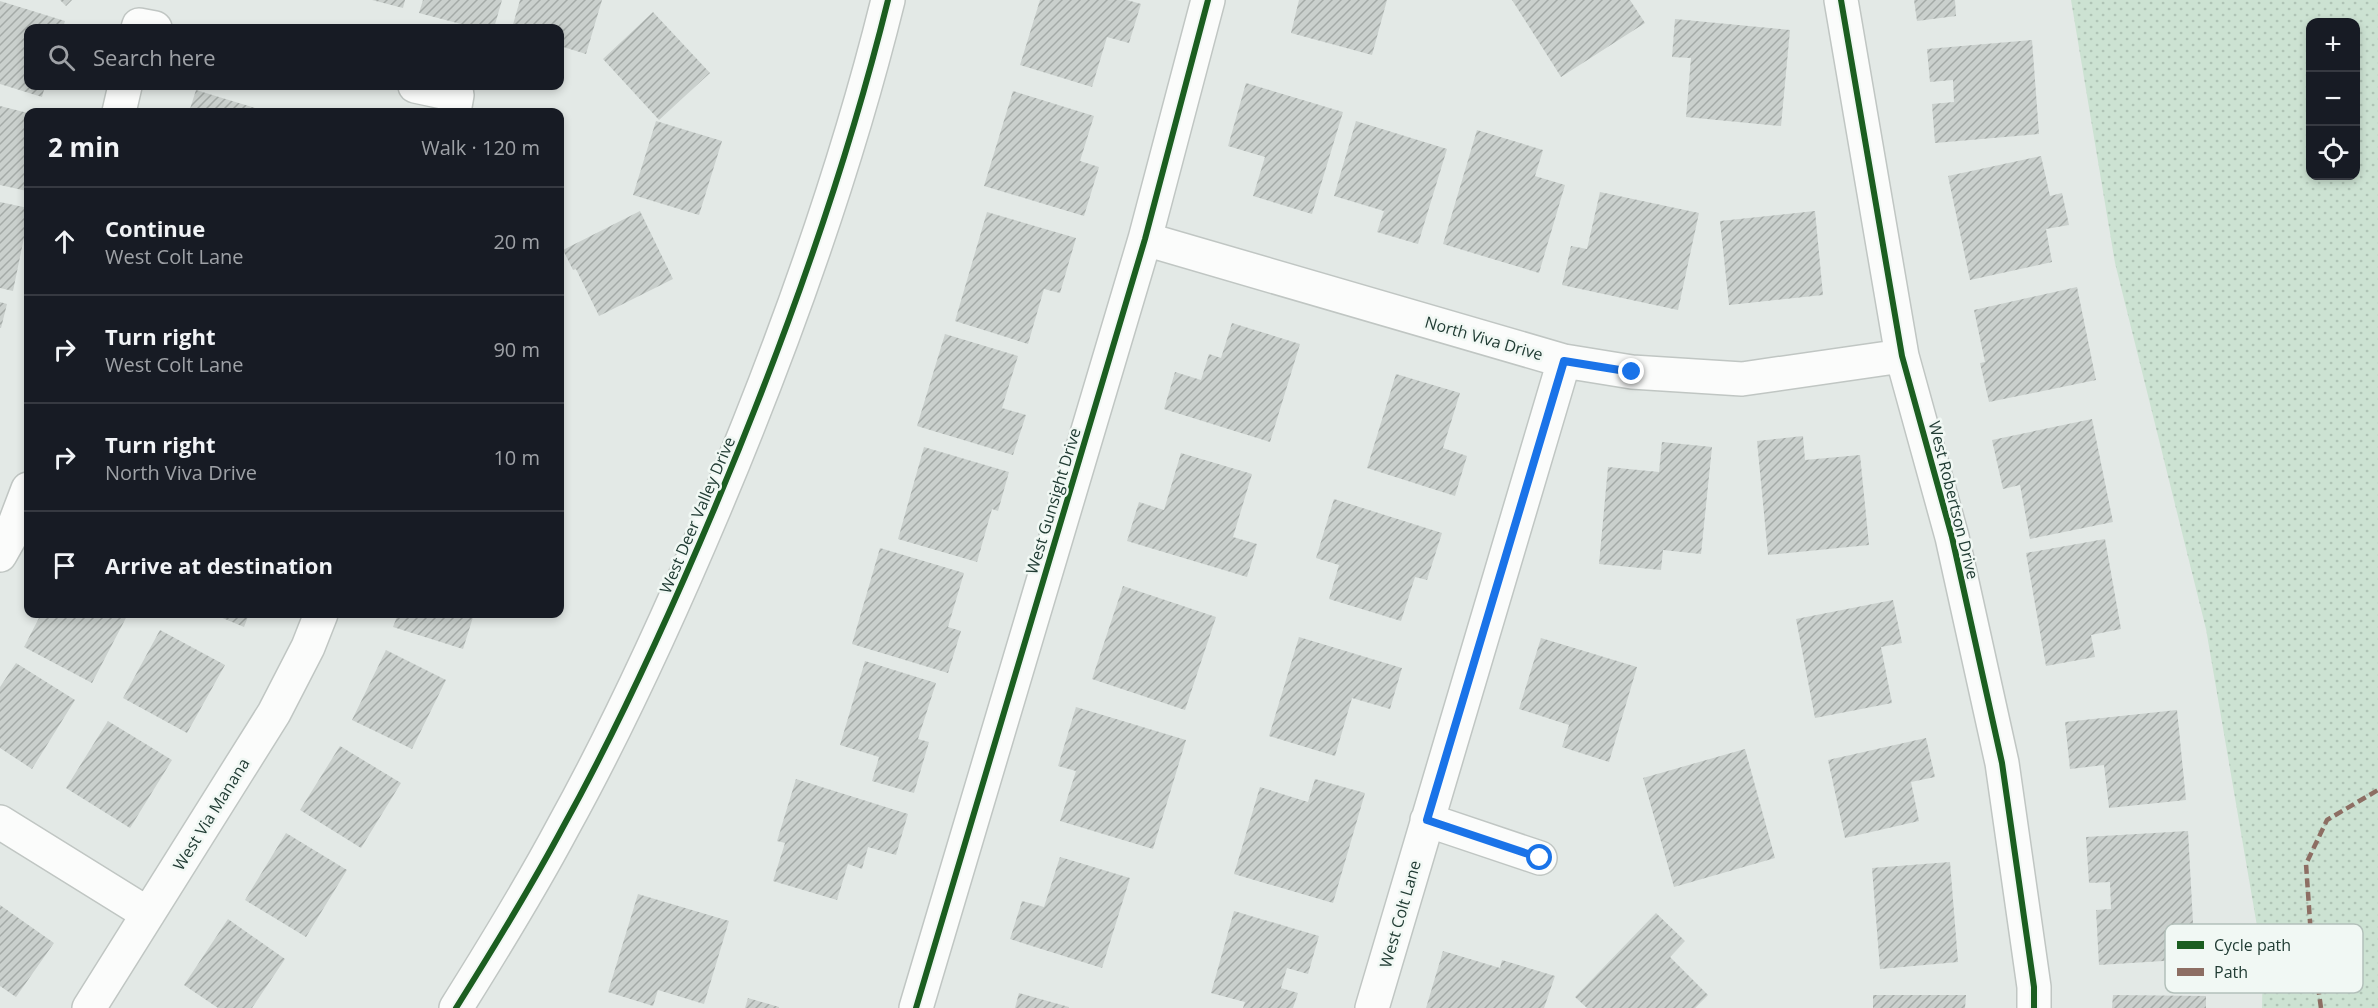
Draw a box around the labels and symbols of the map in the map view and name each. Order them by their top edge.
street label: North Viva Drive [1422,311,1546,365]
route end [1618,358,1644,384]
street label: West Robertson Drive [1924,419,1984,581]
street label: West Gunsight Drive [1020,425,1086,577]
street label: West Deer Valley Drive [654,433,740,597]
street label: West Via Manana [168,754,254,874]
route start [1526,844,1552,870]
street label: West Colt Lane [1374,858,1426,970]
legend [2165,924,2363,993]
text: Cycle path [2214,934,2291,956]
text: Path [2214,961,2248,983]

